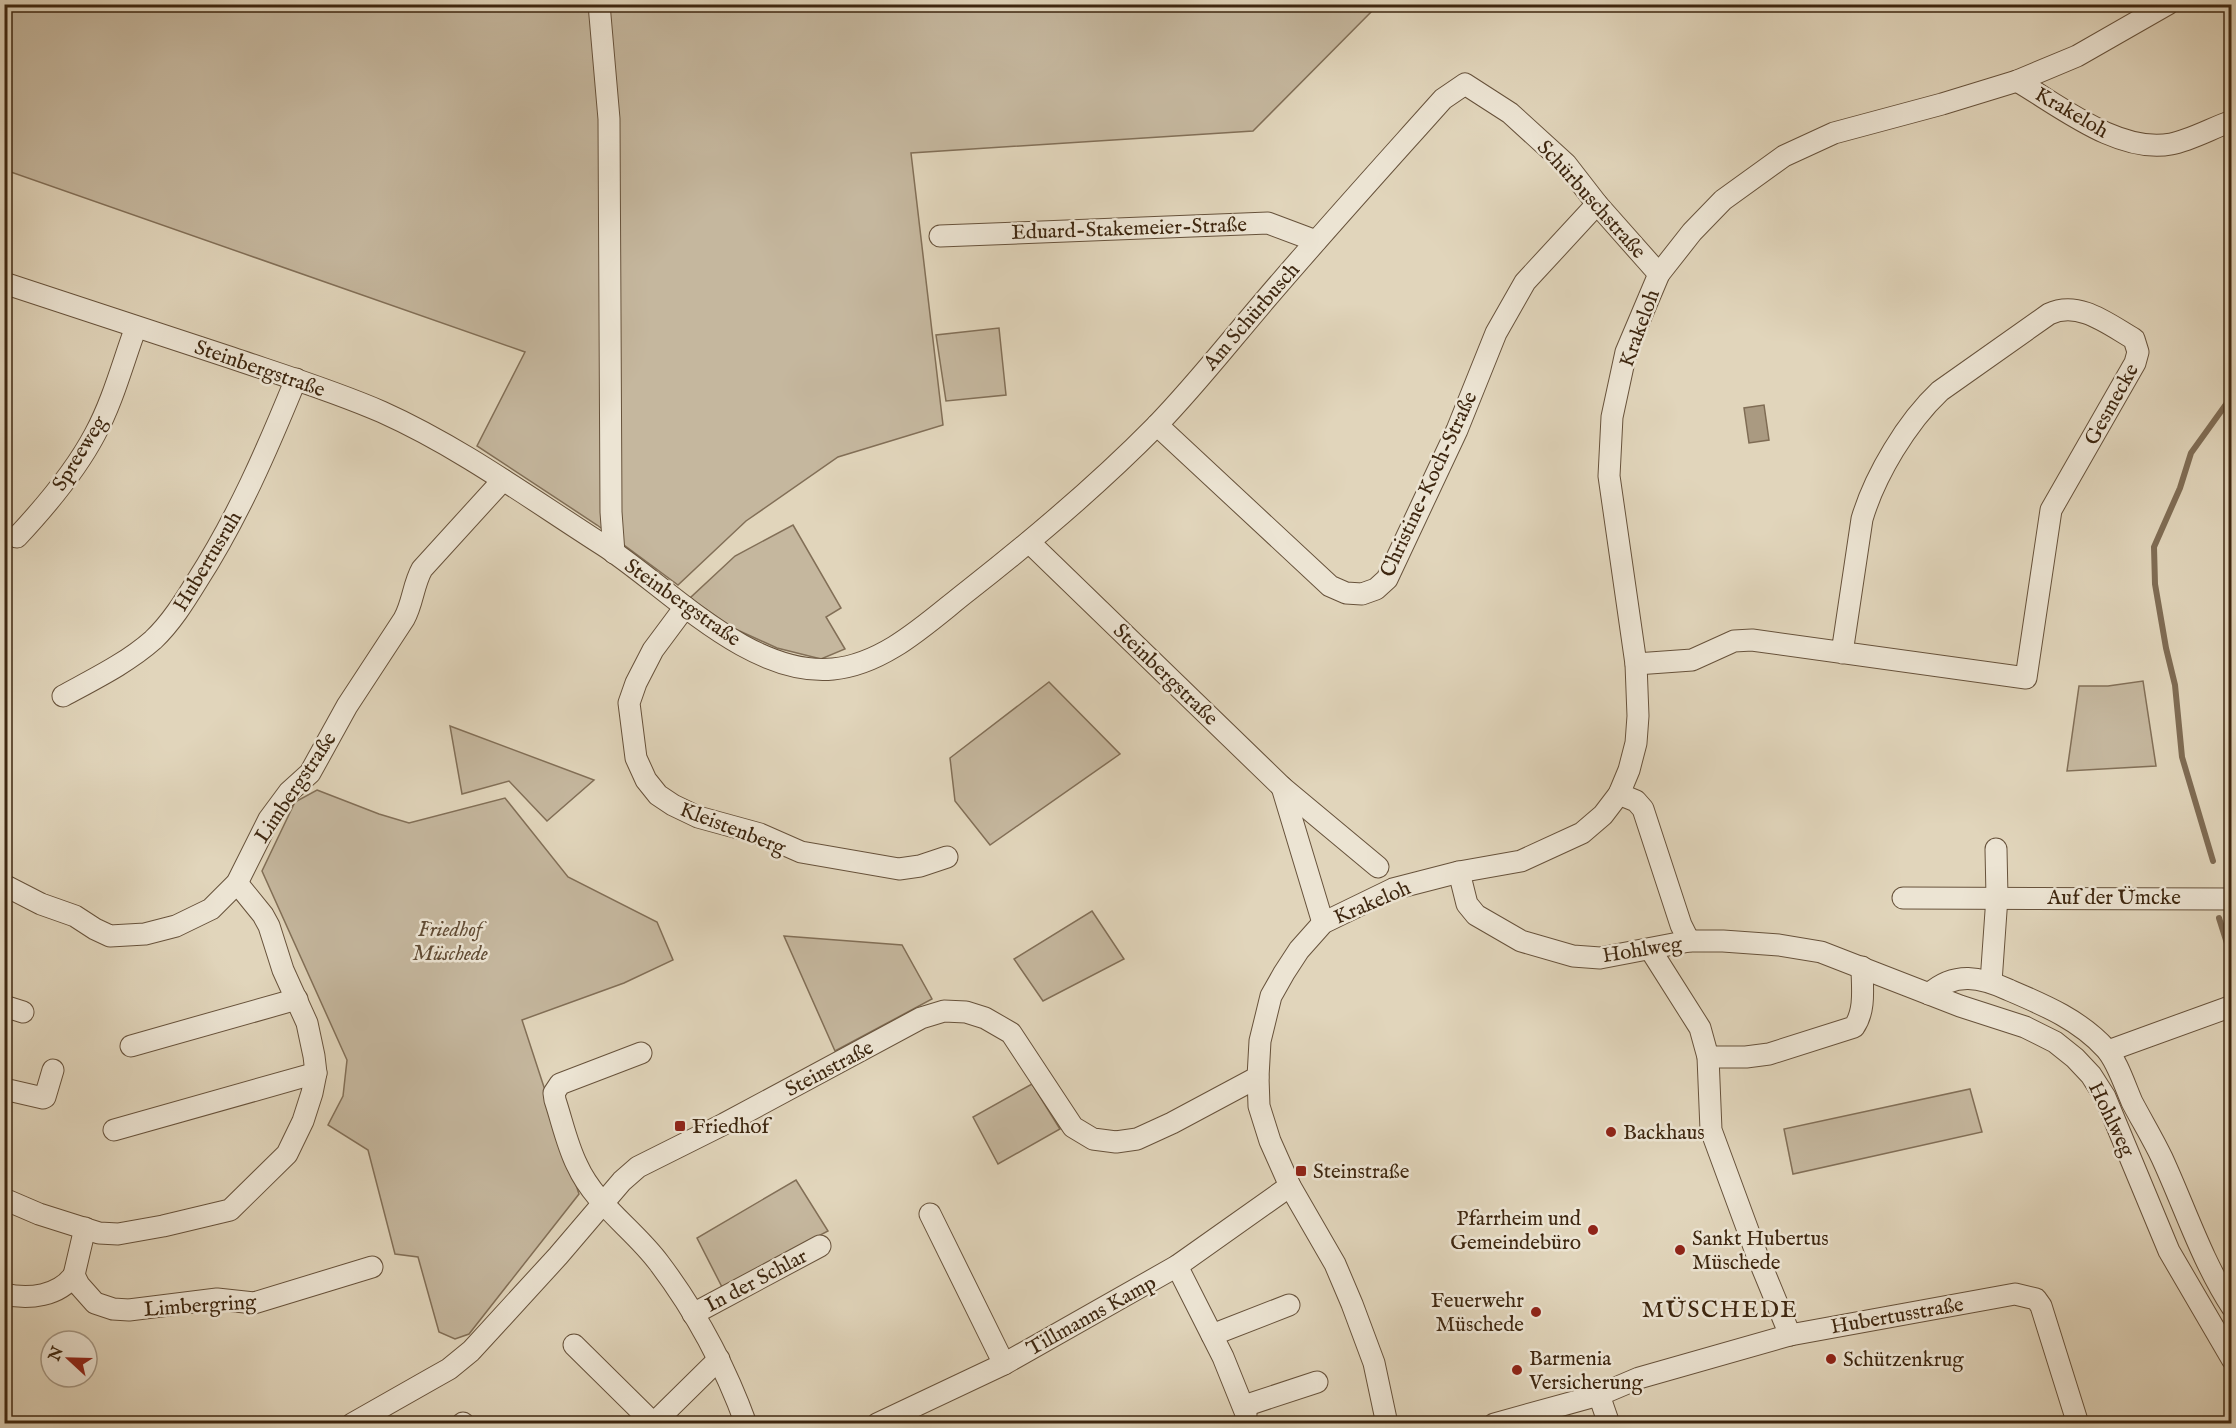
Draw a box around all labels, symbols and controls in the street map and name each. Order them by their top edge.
street label: Krakeloh [2030,81,2113,145]
street label: Schürbuschstraße [1530,135,1652,265]
street label: Eduard-Stakemeier-Straße [1011,212,1248,247]
street label: Am Schürbusch [1197,258,1306,377]
street label: Krakeloh [1614,286,1667,371]
street label: Steinbergstraße [191,334,329,404]
street label: Gesmecke [2079,359,2146,450]
street label: Christine-Koch-Straße [1374,387,1484,582]
street label: Spreeweg [47,411,114,496]
street label: Hubertusruh [168,507,249,617]
street label: Steinbergstraße [619,553,746,654]
street label: Steinbergstraße [1107,618,1224,732]
street label: Limbergstraße [249,727,344,849]
street label: Kleistenberg [676,797,790,862]
street label: Krakeloh [1330,875,1415,932]
street label: Auf der Ümcke [2046,885,2181,912]
park label: Friedhof Müschede [412,917,488,968]
street label: Hohlweg [1601,931,1685,970]
street label: Steinstraße [781,1035,879,1104]
street label: Hohlweg [2081,1078,2141,1162]
place label: Friedhof [692,1114,772,1141]
marker: Friedhof [673,1119,687,1133]
place label: Backhaus [1623,1120,1705,1147]
marker: Backhaus [1604,1125,1618,1139]
place label: Steinstraße [1313,1159,1410,1186]
marker: Steinstraße [1294,1164,1308,1178]
place label: Pfarrheim und Gemeindebüro [1450,1206,1582,1257]
marker: Pfarrheim und Gemeindebüro [1586,1223,1600,1237]
place label: Sankt Hubertus Müschede [1692,1226,1829,1277]
street label: In der Schlar [701,1243,812,1319]
marker: Sankt Hubertus Müschede [1673,1243,1687,1257]
street label: Tillmanns Kamp [1022,1270,1161,1363]
place label: Feuerwehr Müschede [1431,1288,1524,1339]
street label: Limbergring [143,1289,258,1324]
street label: Hubertusstraße [1829,1291,1966,1341]
district label: MÜSCHEDE [1642,1295,1798,1326]
marker: Feuerwehr Müschede [1529,1305,1543,1319]
north arrow [39,1329,99,1389]
text: N [45,1344,69,1365]
place label: Barmenia Versicherung [1528,1346,1643,1397]
place label: Schützenkrug [1843,1347,1964,1374]
marker: Schützenkrug [1824,1352,1838,1366]
marker: Barmenia Versicherung [1510,1363,1524,1377]

